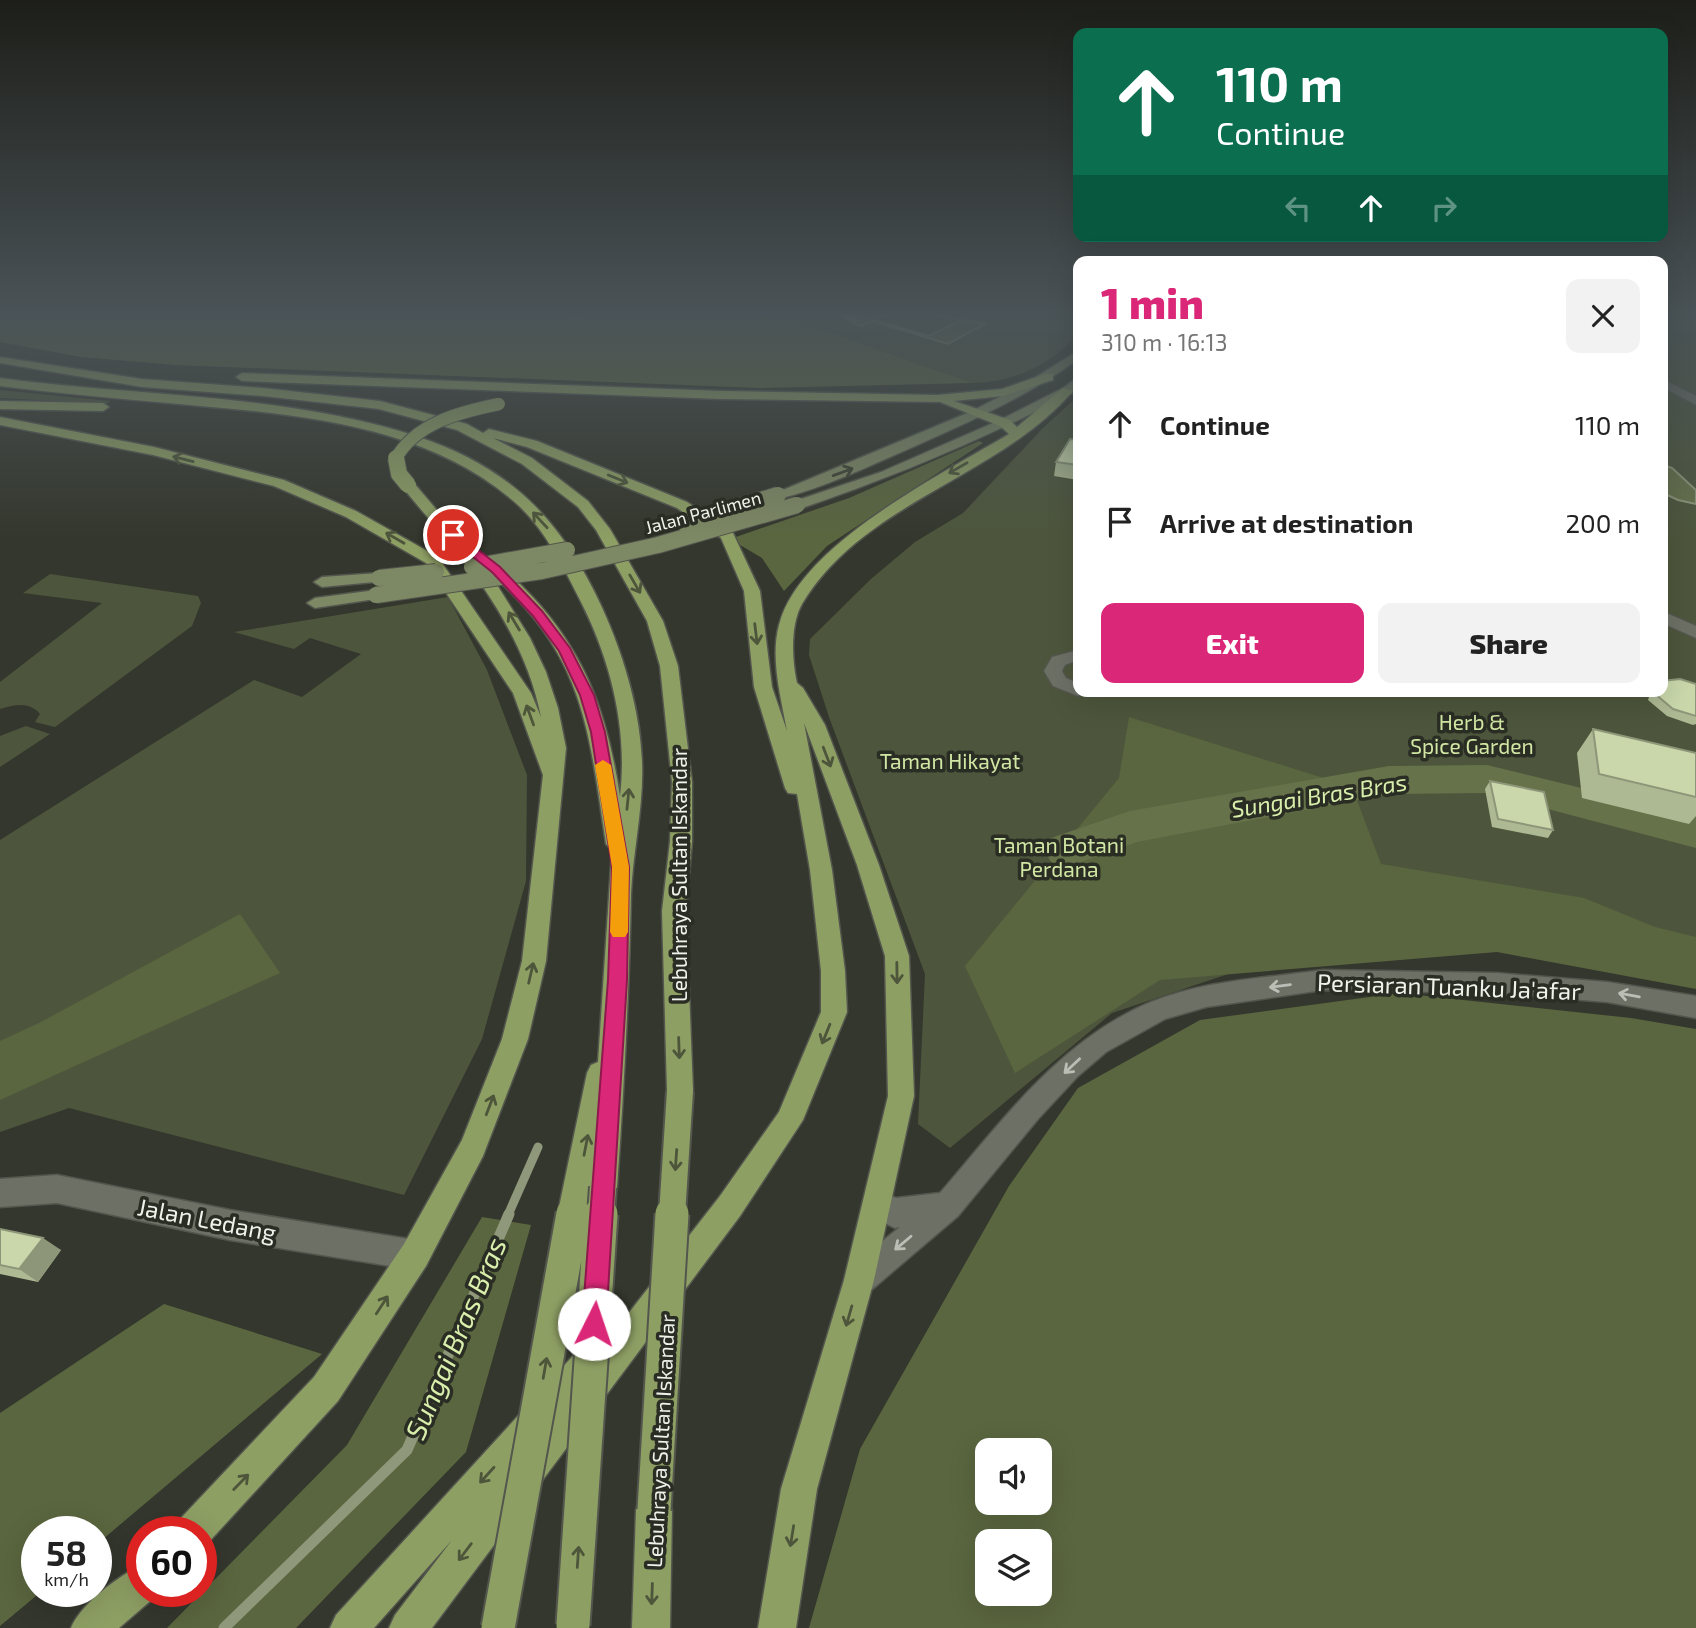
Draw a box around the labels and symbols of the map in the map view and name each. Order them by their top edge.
one-way arrow [172,452,195,465]
one-way arrow [948,462,968,476]
one-way arrow [831,465,853,477]
one-way arrow [607,473,628,486]
street label: Jalan Parlimen [643,486,763,538]
pin [423,505,483,565]
one-way arrow [531,512,548,529]
one-way arrow [386,530,406,544]
one-way arrow [628,574,642,594]
one-way arrow [507,611,521,631]
one-way arrow [750,622,763,645]
one-way arrow [523,705,535,727]
park label: Herb & Spice Garden [1410,709,1534,758]
one-way arrow [821,746,834,768]
street label: Lebuhraya Sultan Iskandar [666,747,691,1002]
park label: Taman Hikayat [880,748,1020,773]
water label: Sungai Bras Bras [1229,767,1409,823]
one-way arrow [622,788,635,811]
park label: Taman Botani Perdana [994,832,1124,881]
one-way arrow [890,961,904,984]
one-way arrow [525,962,538,985]
street label: Persiaran Tuanku Ja'afar [1317,967,1582,1005]
one-way arrow [1269,980,1292,993]
one-way arrow [1618,988,1641,1001]
one-way arrow [818,1022,831,1044]
one-way arrow [672,1036,685,1059]
one-way arrow [1064,1058,1081,1075]
one-way arrow [484,1094,497,1116]
one-way arrow [580,1134,593,1156]
one-way arrow [669,1148,682,1170]
street label: Jalan Ledang [135,1191,279,1247]
water label: Sungai Bras Bras [397,1232,513,1444]
one-way arrow [895,1235,913,1251]
position arrow [557,1287,631,1361]
one-way arrow [375,1295,389,1315]
one-way arrow [841,1305,854,1327]
street label: Lebuhraya Sultan Iskandar [641,1313,679,1569]
one-way arrow [539,1357,552,1380]
one-way arrow [479,1466,496,1483]
one-way arrow [233,1474,250,1491]
speed limit sign: 60 [126,1516,217,1607]
one-way arrow [785,1524,798,1547]
one-way arrow [458,1543,473,1561]
one-way arrow [572,1546,585,1569]
one-way arrow [645,1582,658,1605]

